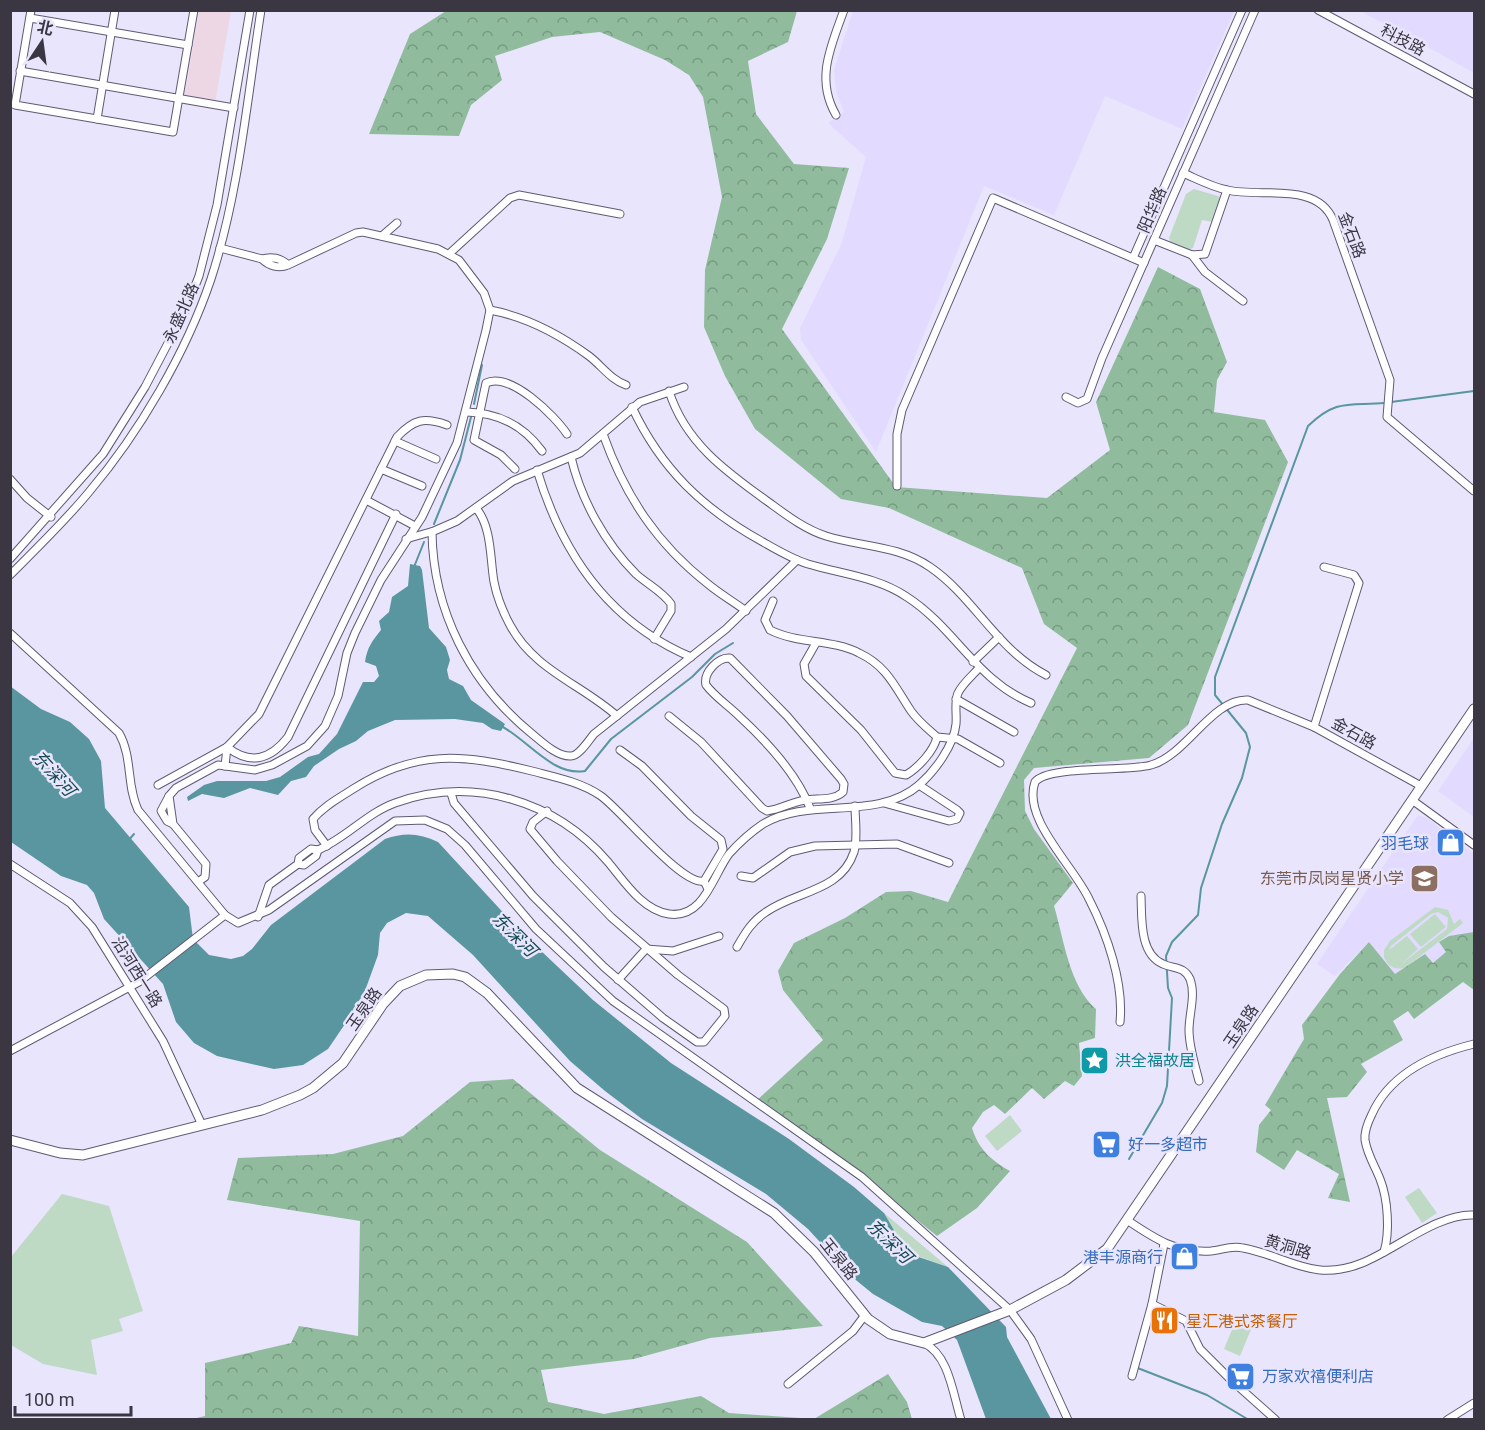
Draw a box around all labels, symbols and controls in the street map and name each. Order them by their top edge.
north arrow [12,12,72,72]
text: 北 [35,17,55,39]
street label: 科技路 [1377,20,1429,60]
street label: 阳华路 [1134,184,1170,236]
street label: 金石路 [1335,209,1369,261]
street label: 永盛北路 [159,280,203,346]
street label: 金石路 [1328,713,1380,753]
water label: 东深河 [28,746,82,802]
shop icon: 羽毛球 [1434,827,1466,859]
place label: 羽毛球 [1381,834,1429,853]
school or university icon: 东莞市凤岗星贤小学 [1409,862,1441,894]
place label: 东莞市凤岗星贤小学 [1260,869,1404,888]
water label: 东深河 [488,907,544,963]
street label: 沿河西一路 [108,933,166,1011]
street label: 玉泉路 [342,984,386,1034]
street label: 玉泉路 [1220,1001,1262,1051]
place icon: 洪全福故居 [1078,1044,1110,1076]
place label: 洪全福故居 [1115,1051,1195,1070]
supermarket icon: 好一多超市 [1091,1128,1123,1160]
place label: 好一多超市 [1128,1135,1208,1154]
water label: 东深河 [863,1215,919,1269]
street label: 黄洞路 [1262,1231,1314,1263]
street label: 玉泉路 [817,1234,861,1284]
shop icon: 港丰源商行 [1168,1241,1200,1273]
place label: 港丰源商行 [1083,1248,1163,1267]
restaurant icon: 星汇港式茶餐厅 [1149,1305,1181,1337]
place label: 星汇港式茶餐厅 [1186,1312,1298,1331]
supermarket icon: 万家欢禧便利店 [1225,1360,1257,1392]
place label: 万家欢禧便利店 [1262,1367,1374,1386]
scale bar [15,1379,130,1417]
text: 100 m [24,1389,75,1410]

